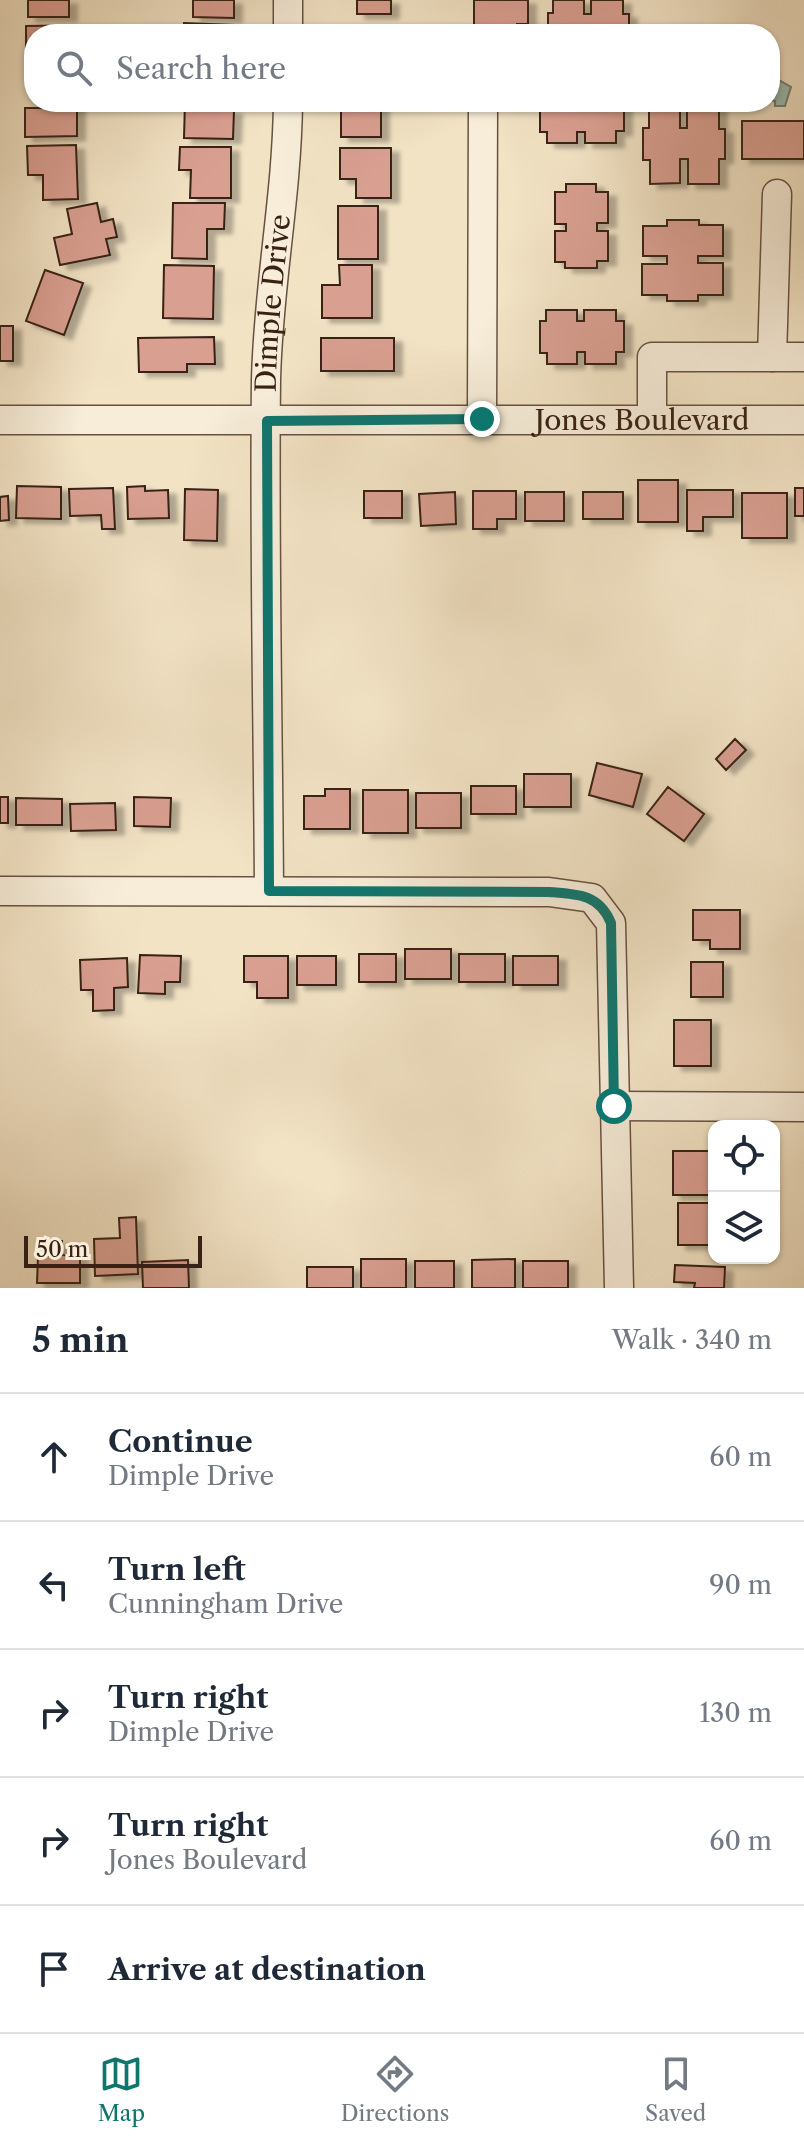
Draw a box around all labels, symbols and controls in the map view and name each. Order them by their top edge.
search box [24,24,780,112]
icon: search [52,46,96,90]
text: Search here [116,50,286,87]
street label: Dimple Drive [249,212,297,393]
route end [464,401,500,437]
street label: Jones Boulevard [531,403,749,437]
route start [596,1088,632,1124]
map controls [708,1120,780,1264]
button: locate [708,1120,780,1192]
button: layers [708,1192,780,1264]
scale bar [24,1232,202,1268]
text: 50 m [36,1236,88,1263]
text: 5 min [32,1319,129,1361]
text: Walk · 340 m [612,1324,772,1356]
text: Continue [108,1423,253,1460]
icon: ahead [32,1435,76,1479]
text: 60 m [709,1441,772,1473]
text: Dimple Drive [108,1460,274,1492]
text: Turn left [108,1551,245,1588]
icon: left [32,1563,76,1607]
text: 90 m [709,1569,772,1601]
text: Cunningham Drive [108,1588,343,1620]
text: Turn right [108,1679,268,1716]
icon: right [32,1691,76,1735]
text: 130 m [699,1697,772,1729]
text: Dimple Drive [108,1716,274,1748]
text: Turn right [108,1807,268,1844]
icon: right [32,1819,76,1863]
text: 60 m [709,1825,772,1857]
text: Jones Boulevard [108,1844,307,1876]
icon: arrive [32,1947,76,1991]
text: Arrive at destination [108,1951,426,1988]
tab: Map [98,2052,145,2127]
tab: Directions [341,2052,449,2127]
tab: Saved [645,2052,706,2127]

